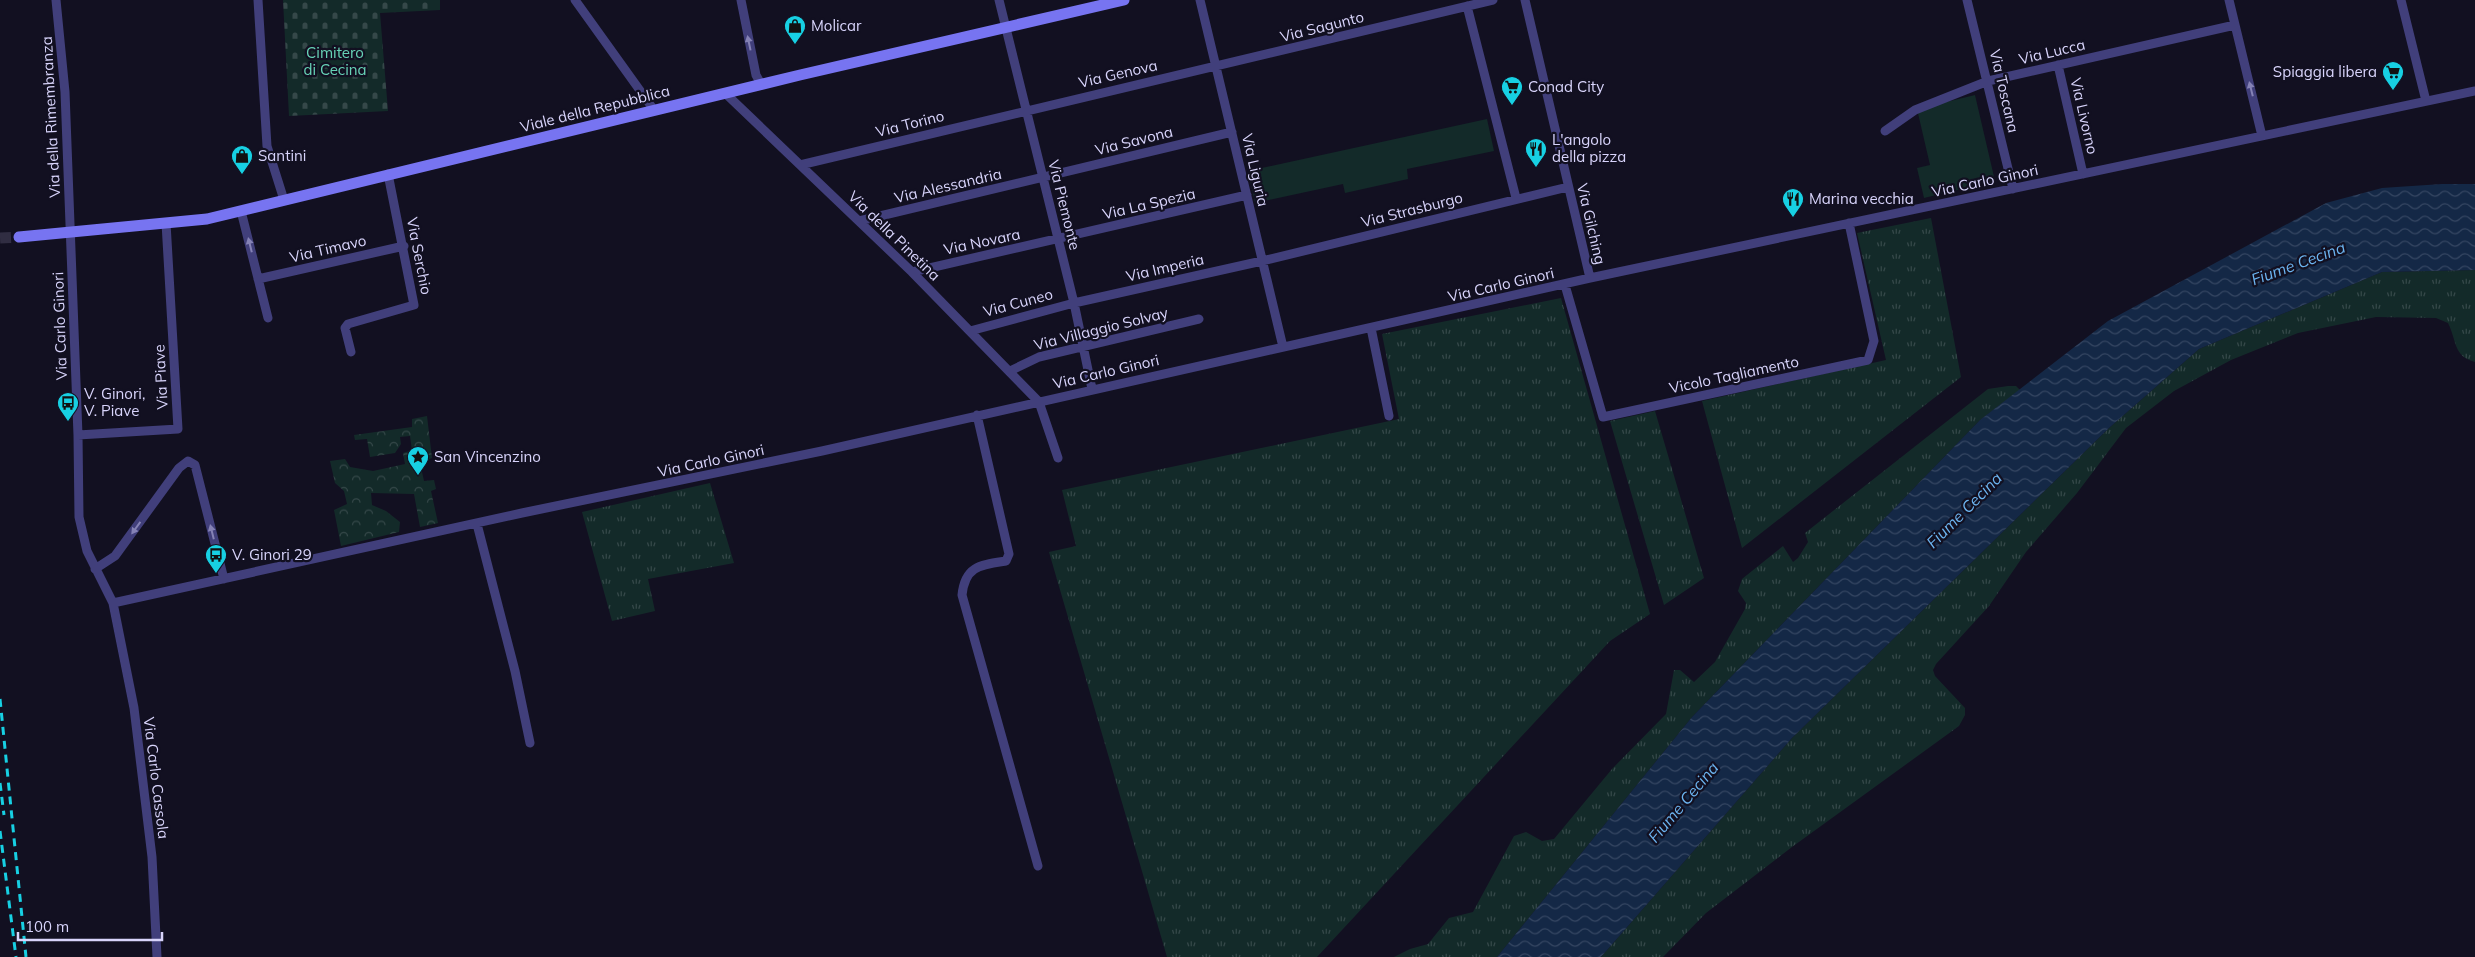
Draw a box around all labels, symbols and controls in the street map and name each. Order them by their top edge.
street label: Via Sagunto [1278,7,1366,46]
shop icon: Molicar [783,14,807,45]
place label: Molicar [811,16,862,35]
one-way arrow [745,34,753,50]
street label: Via Lucca [2017,35,2087,68]
street label: Via della Rimembranza [37,36,64,198]
park label: Cimitero di Cecina [303,43,367,79]
street label: Via Toscana [1986,47,2023,134]
street label: Via Genova [1077,55,1159,92]
supermarket icon: Spiaggia libera [2381,60,2405,91]
place label: Spiaggia libera [2273,62,2377,81]
supermarket icon: Conad City [1500,75,1524,106]
street label: Via Livorno [2066,76,2103,156]
place label: Conad City [1528,77,1604,96]
street label: Viale della Repubblica [518,81,672,136]
one-way arrow [2246,81,2254,96]
street label: Via Torino [874,106,946,141]
street label: Via Savona [1093,122,1175,159]
place label: L'angolo della pizza [1552,130,1626,166]
street label: Via Liguria [1238,131,1273,208]
restaurant icon: L'angolo della pizza [1524,137,1548,168]
shop icon: Santini [230,144,254,175]
place label: Santini [258,146,306,165]
street label: Via Piemonte [1044,158,1085,252]
street label: Via Carlo Ginori [1930,160,2040,201]
street label: Via Alessandria [892,164,1003,207]
street label: Via Gilching [1573,181,1610,266]
street label: Via La Spezia [1101,184,1197,223]
street label: Via della Pinetina [844,187,944,285]
restaurant icon: Marina vecchia [1781,187,1805,218]
street label: Via Strasburgo [1359,188,1465,231]
place label: Marina vecchia [1809,189,1914,208]
street label: Via Serchio [403,216,436,296]
street label: Via Novara [942,224,1022,259]
street label: Via Timavo [288,230,368,267]
one-way arrow [245,237,253,252]
water label: Fiume Cecina [2248,237,2348,289]
street label: Via Imperia [1124,249,1206,286]
street label: Via Carlo Ginori [1446,263,1556,306]
street label: Via Carlo Ginori [48,272,71,381]
street label: Via Cuneo [981,284,1055,321]
street label: Via Villaggio Solvay [1032,303,1170,354]
street label: Via Piave [149,344,172,410]
street label: Via Carlo Ginori [1051,350,1161,393]
street label: Vicolo Tagliamento [1667,352,1800,398]
place label: V. Ginori, V. Piave [84,384,145,420]
bus stop icon: V. Ginori, V. Piave [56,391,80,422]
street label: Via Carlo Ginori [656,440,766,481]
place icon: San Vincenzino [406,445,430,476]
place label: San Vincenzino [434,447,541,466]
water label: Fiume Cecina [1922,468,2006,552]
one-way arrow [130,521,141,534]
one-way arrow [208,524,216,539]
bus stop icon: V. Ginori 29 [204,543,228,574]
place label: V. Ginori 29 [232,545,312,564]
street label: Via Carlo Cassola [140,716,173,840]
water label: Fiume Cecina [1644,757,1723,846]
scale bar [18,910,161,942]
text: 100 m [25,917,69,936]

